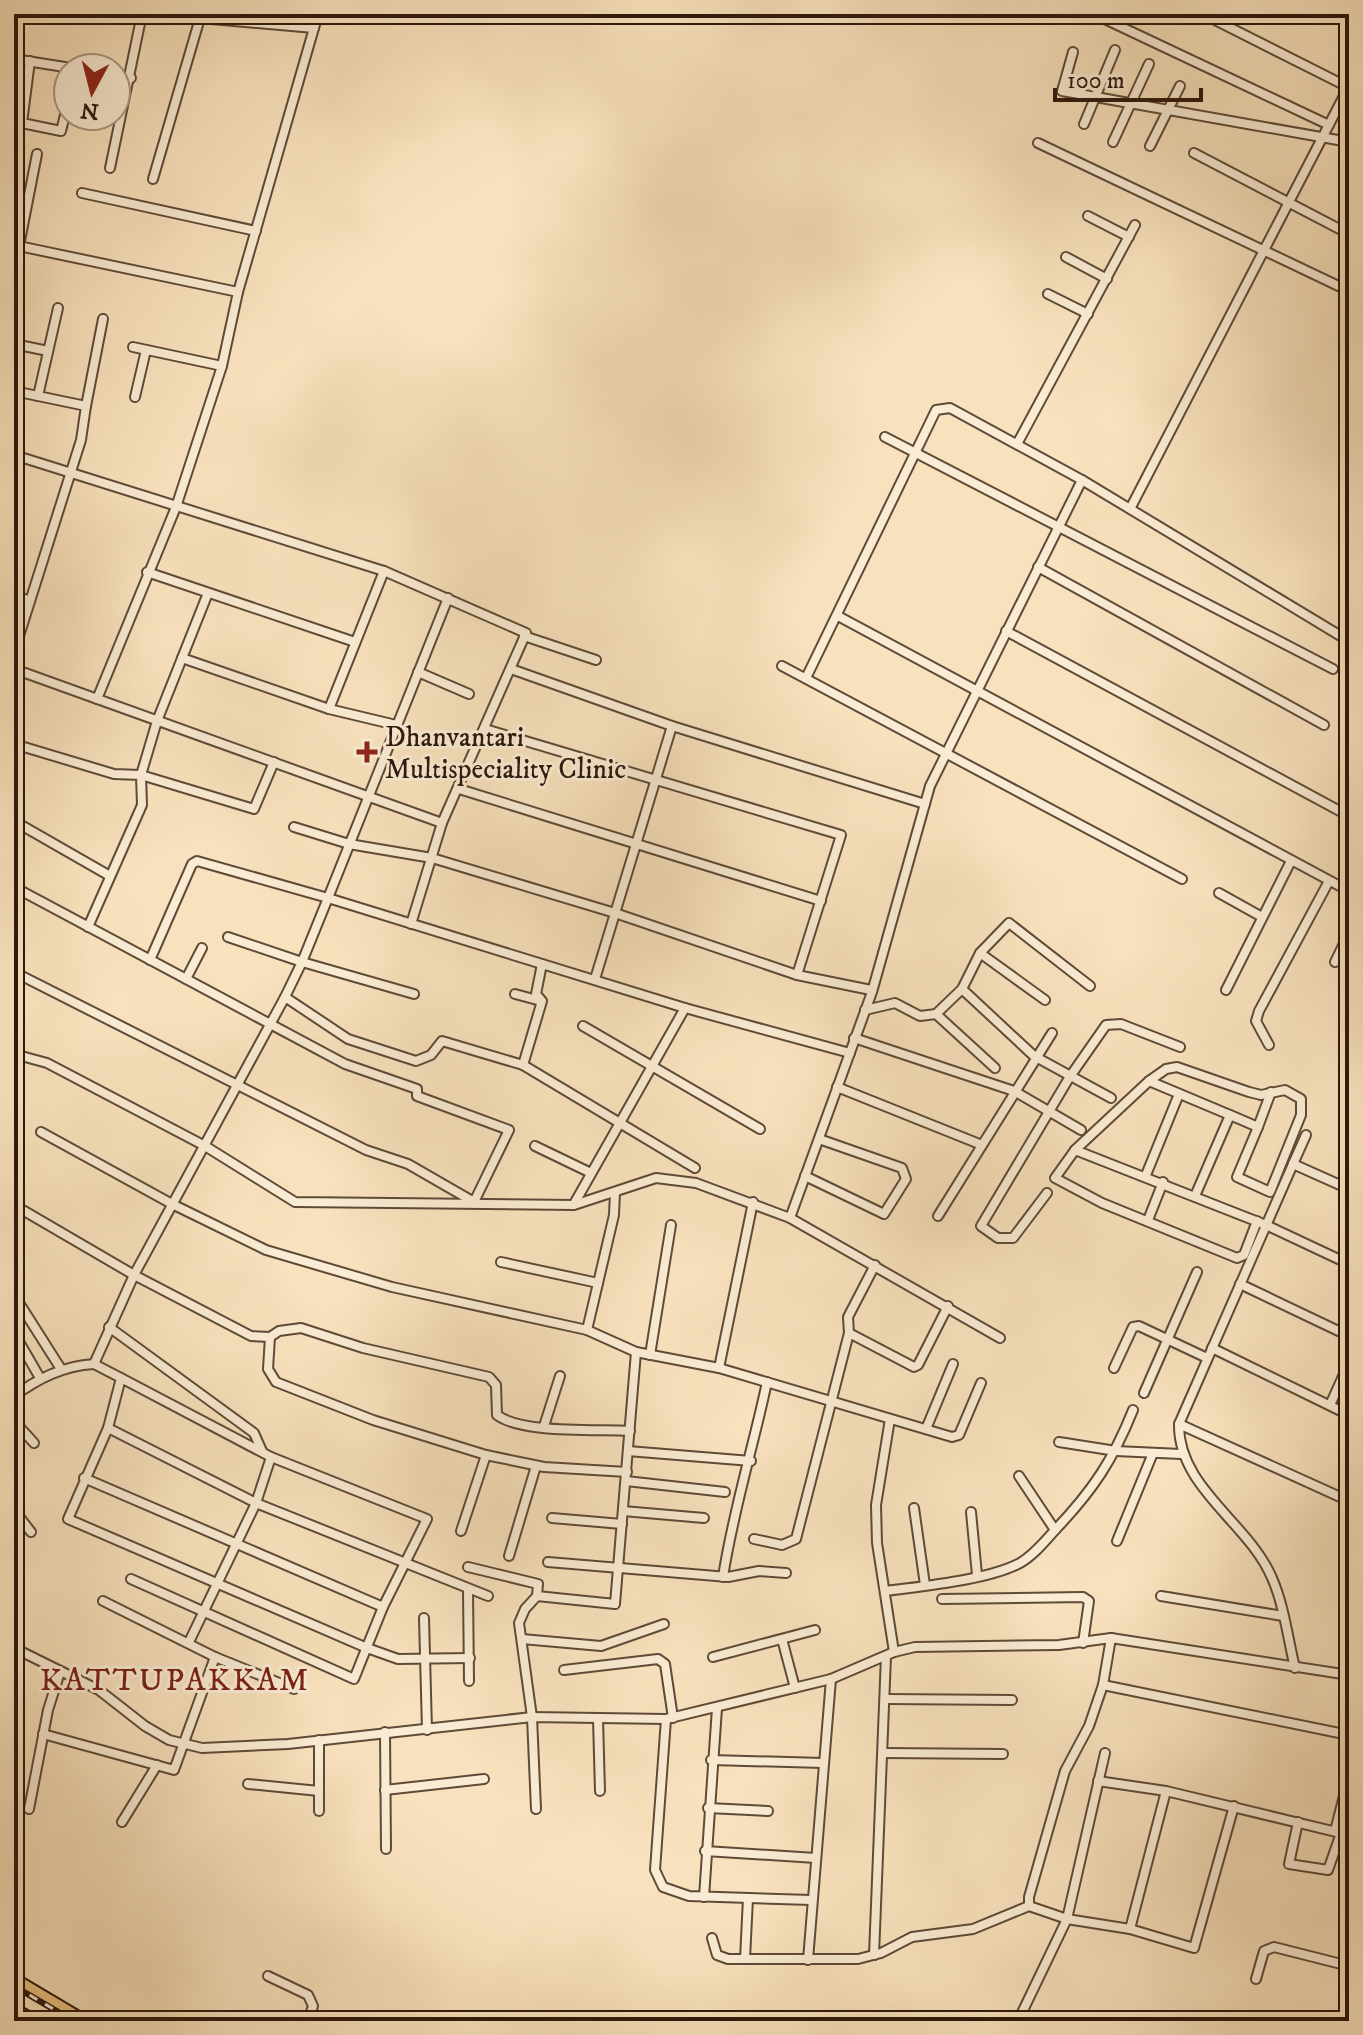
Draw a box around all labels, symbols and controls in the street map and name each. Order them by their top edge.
north arrow [52,52,132,132]
scale bar [1055,52,1201,102]
text: 100 m [1067,66,1125,96]
text: N [79,96,100,125]
place label: Dhanvantari Multispeciality Clinic [385,720,626,787]
marker: Dhanvantari Multispeciality Clinic [356,741,378,763]
district label: KATTUPAKKAM [40,1661,310,1701]

